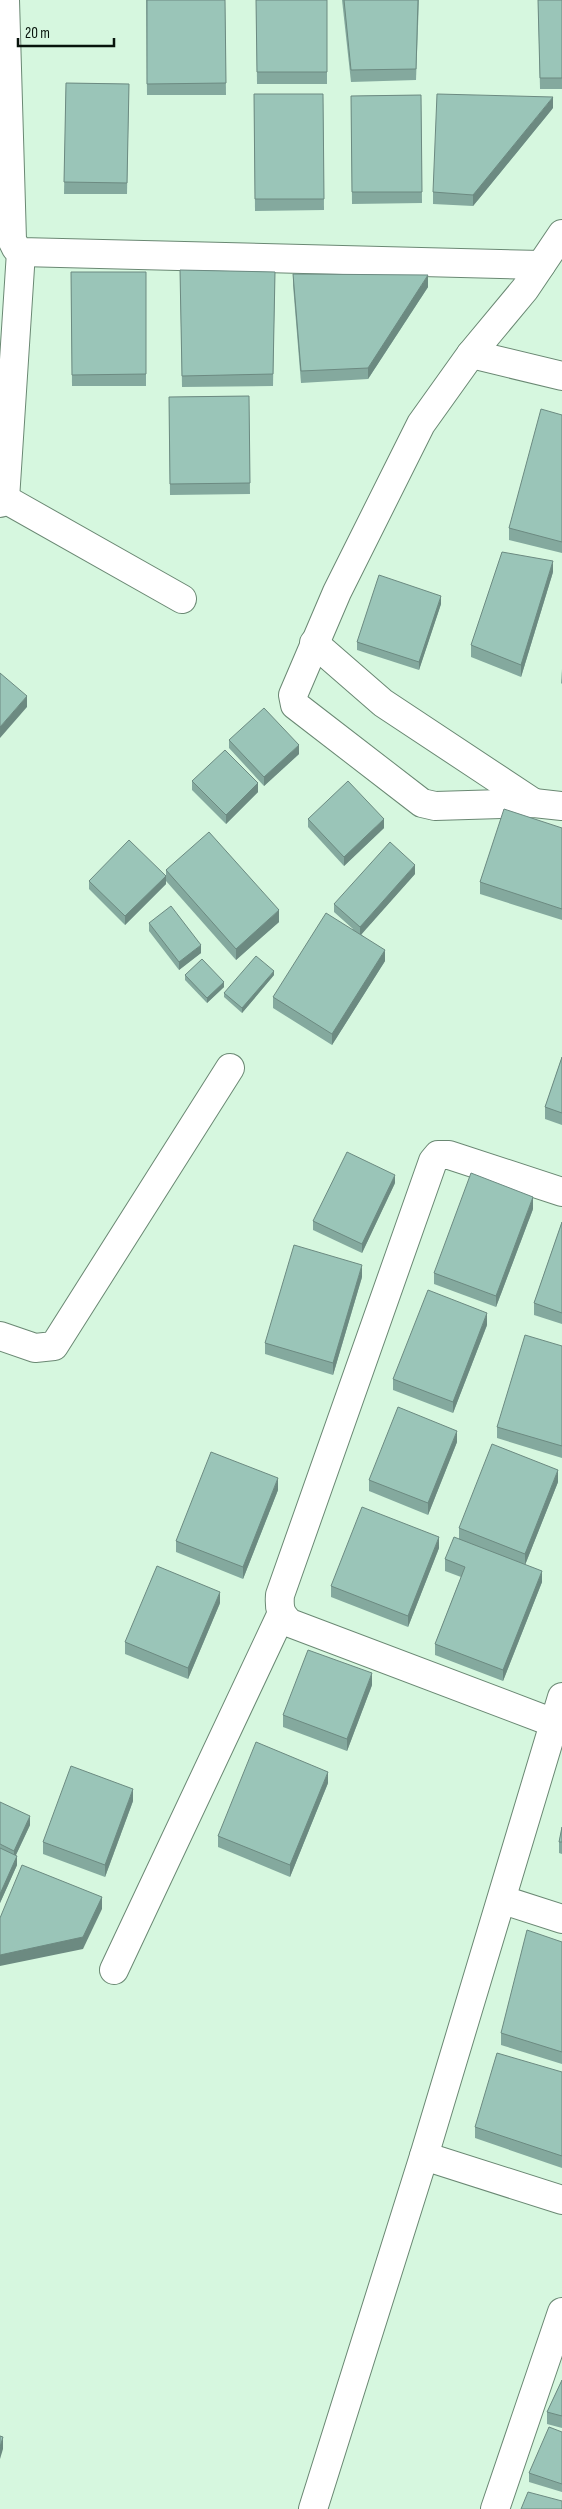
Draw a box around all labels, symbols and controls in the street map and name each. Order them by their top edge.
scale bar [18,15,114,47]
text: 20 m [25,24,50,43]

